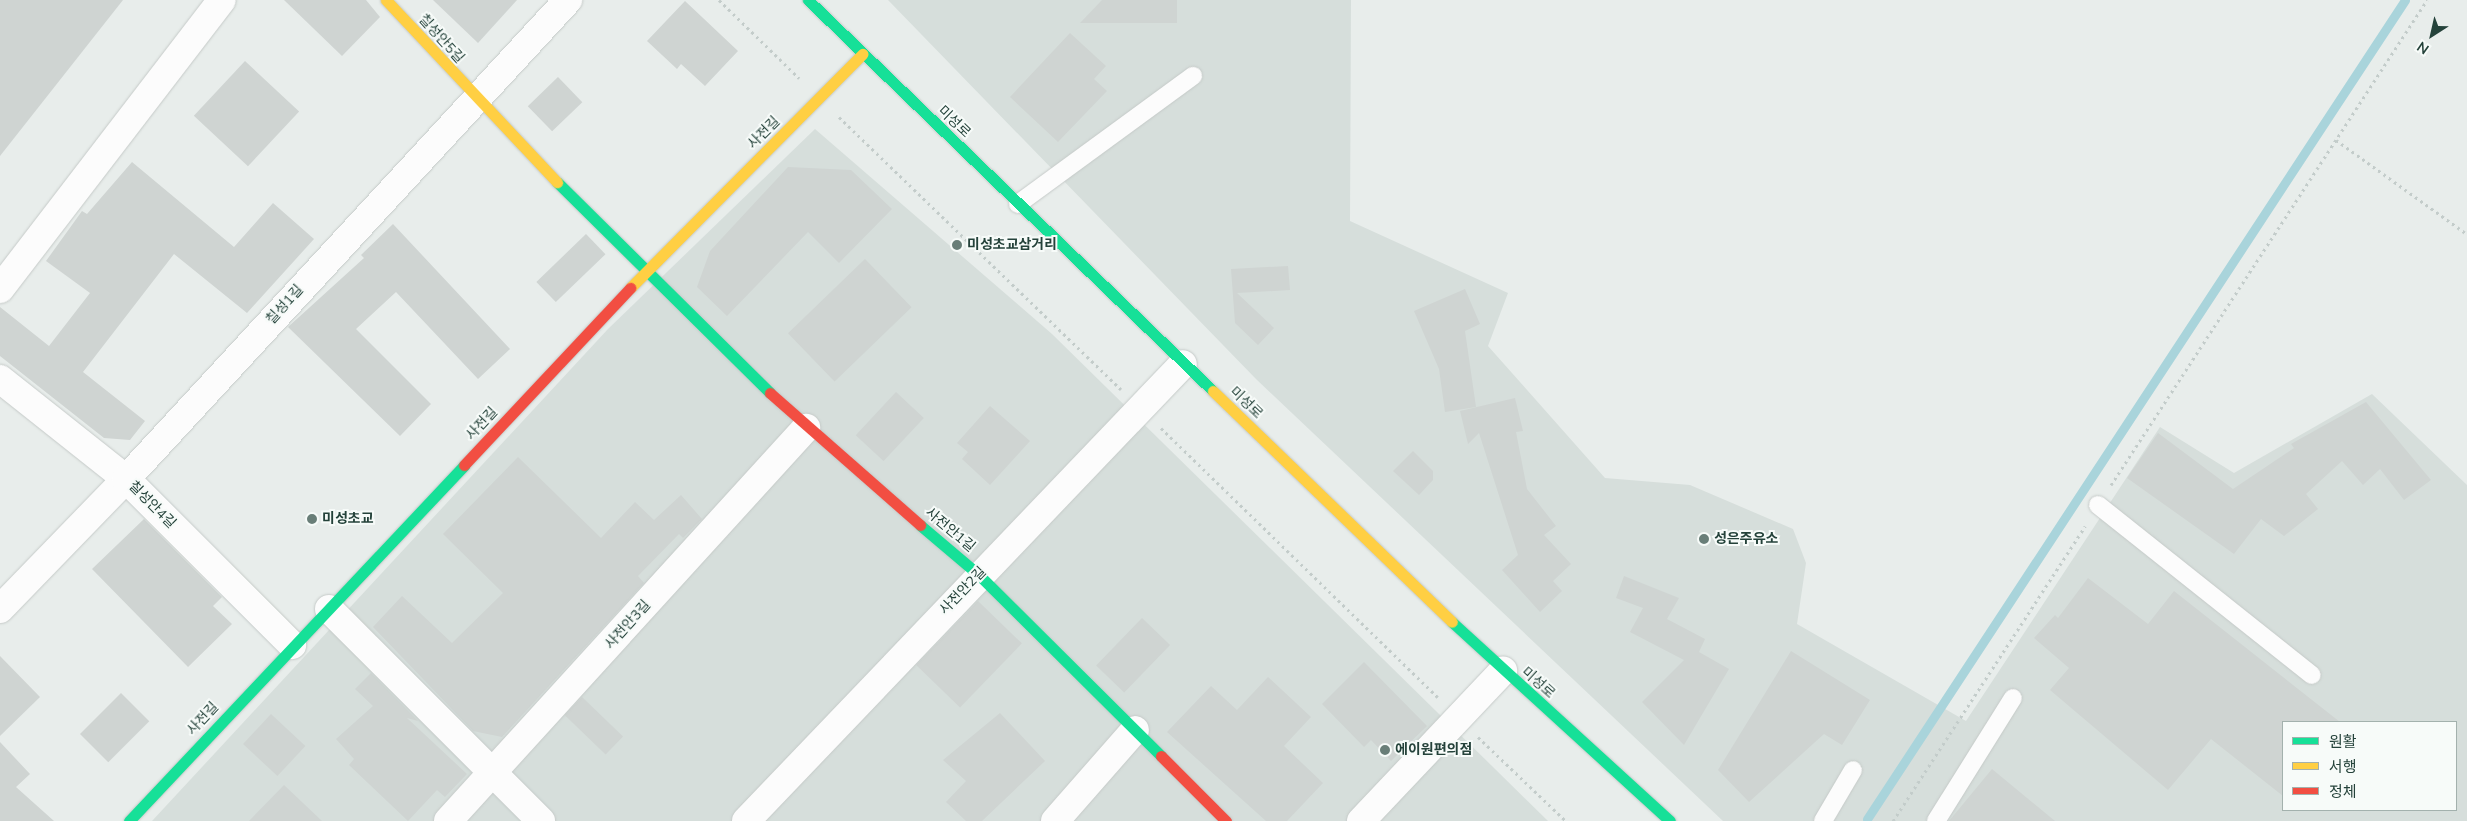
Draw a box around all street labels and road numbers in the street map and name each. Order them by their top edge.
street label: 칠성안5길 [415,11,467,67]
street label: 미성로 [934,103,974,141]
street label: 사전길 [744,113,784,153]
street label: 칠성1길 [263,282,307,328]
street label: 미성로 [1226,384,1266,422]
street label: 사전길 [463,404,501,444]
street label: 칠성안4길 [125,478,179,532]
street label: 사전안1길 [922,504,978,556]
street label: 사전안2길 [936,564,990,618]
street label: 사전안3길 [602,597,654,653]
street label: 미성로 [1518,664,1558,702]
street label: 사전길 [184,699,222,739]

